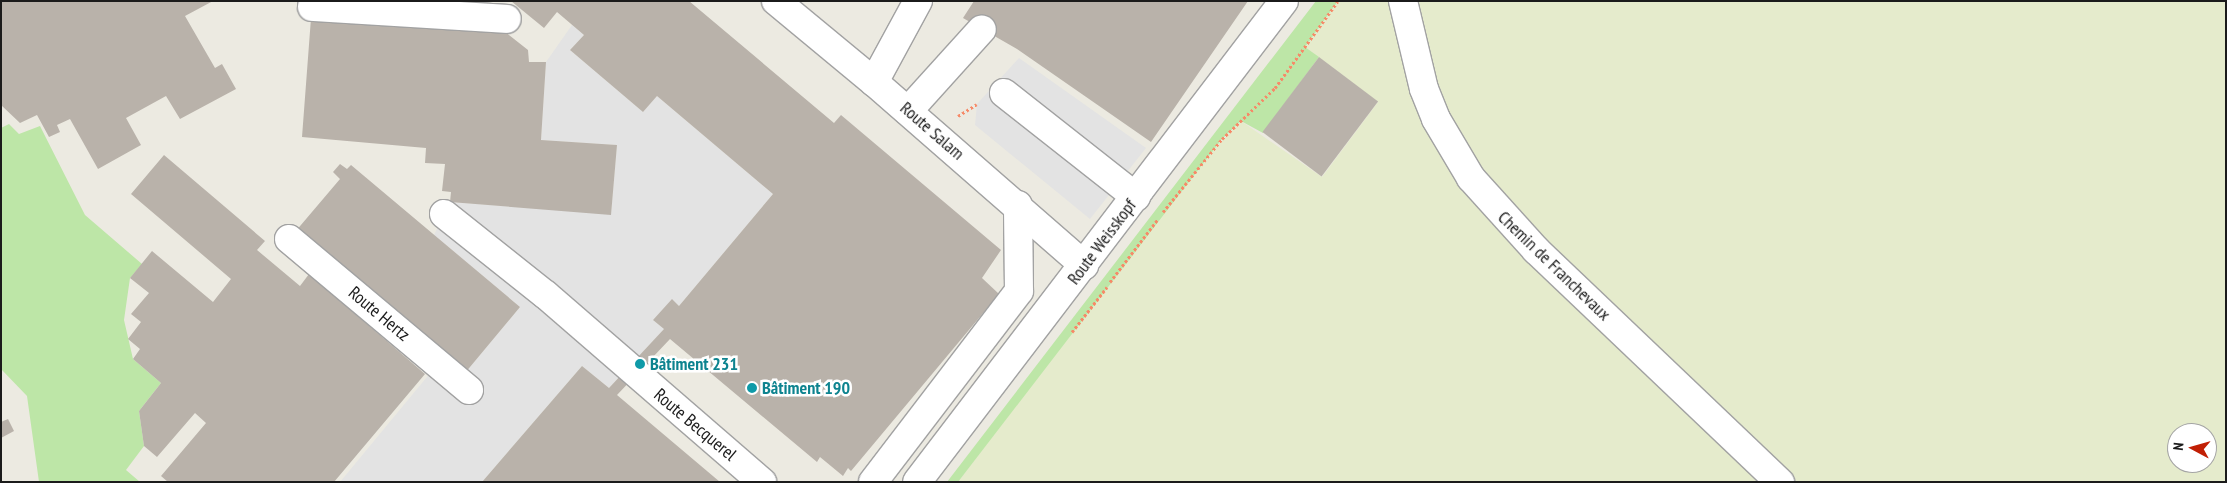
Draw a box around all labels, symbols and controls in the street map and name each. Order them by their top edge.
street label: Route Salam [896,97,968,165]
street label: Route Weisskopf [1063,195,1141,289]
street label: Chemin de Franchevaux [1493,207,1615,325]
street label: Route Hertz [344,282,414,346]
place label: Bâtiment 231 [650,353,738,375]
marker: Bâtiment 231 [634,358,646,370]
place label: Bâtiment 190 [762,377,850,399]
marker: Bâtiment 190 [746,382,758,394]
street label: Route Becquerel [649,384,741,466]
north arrow [2167,423,2217,473]
text: N [2169,442,2187,451]

